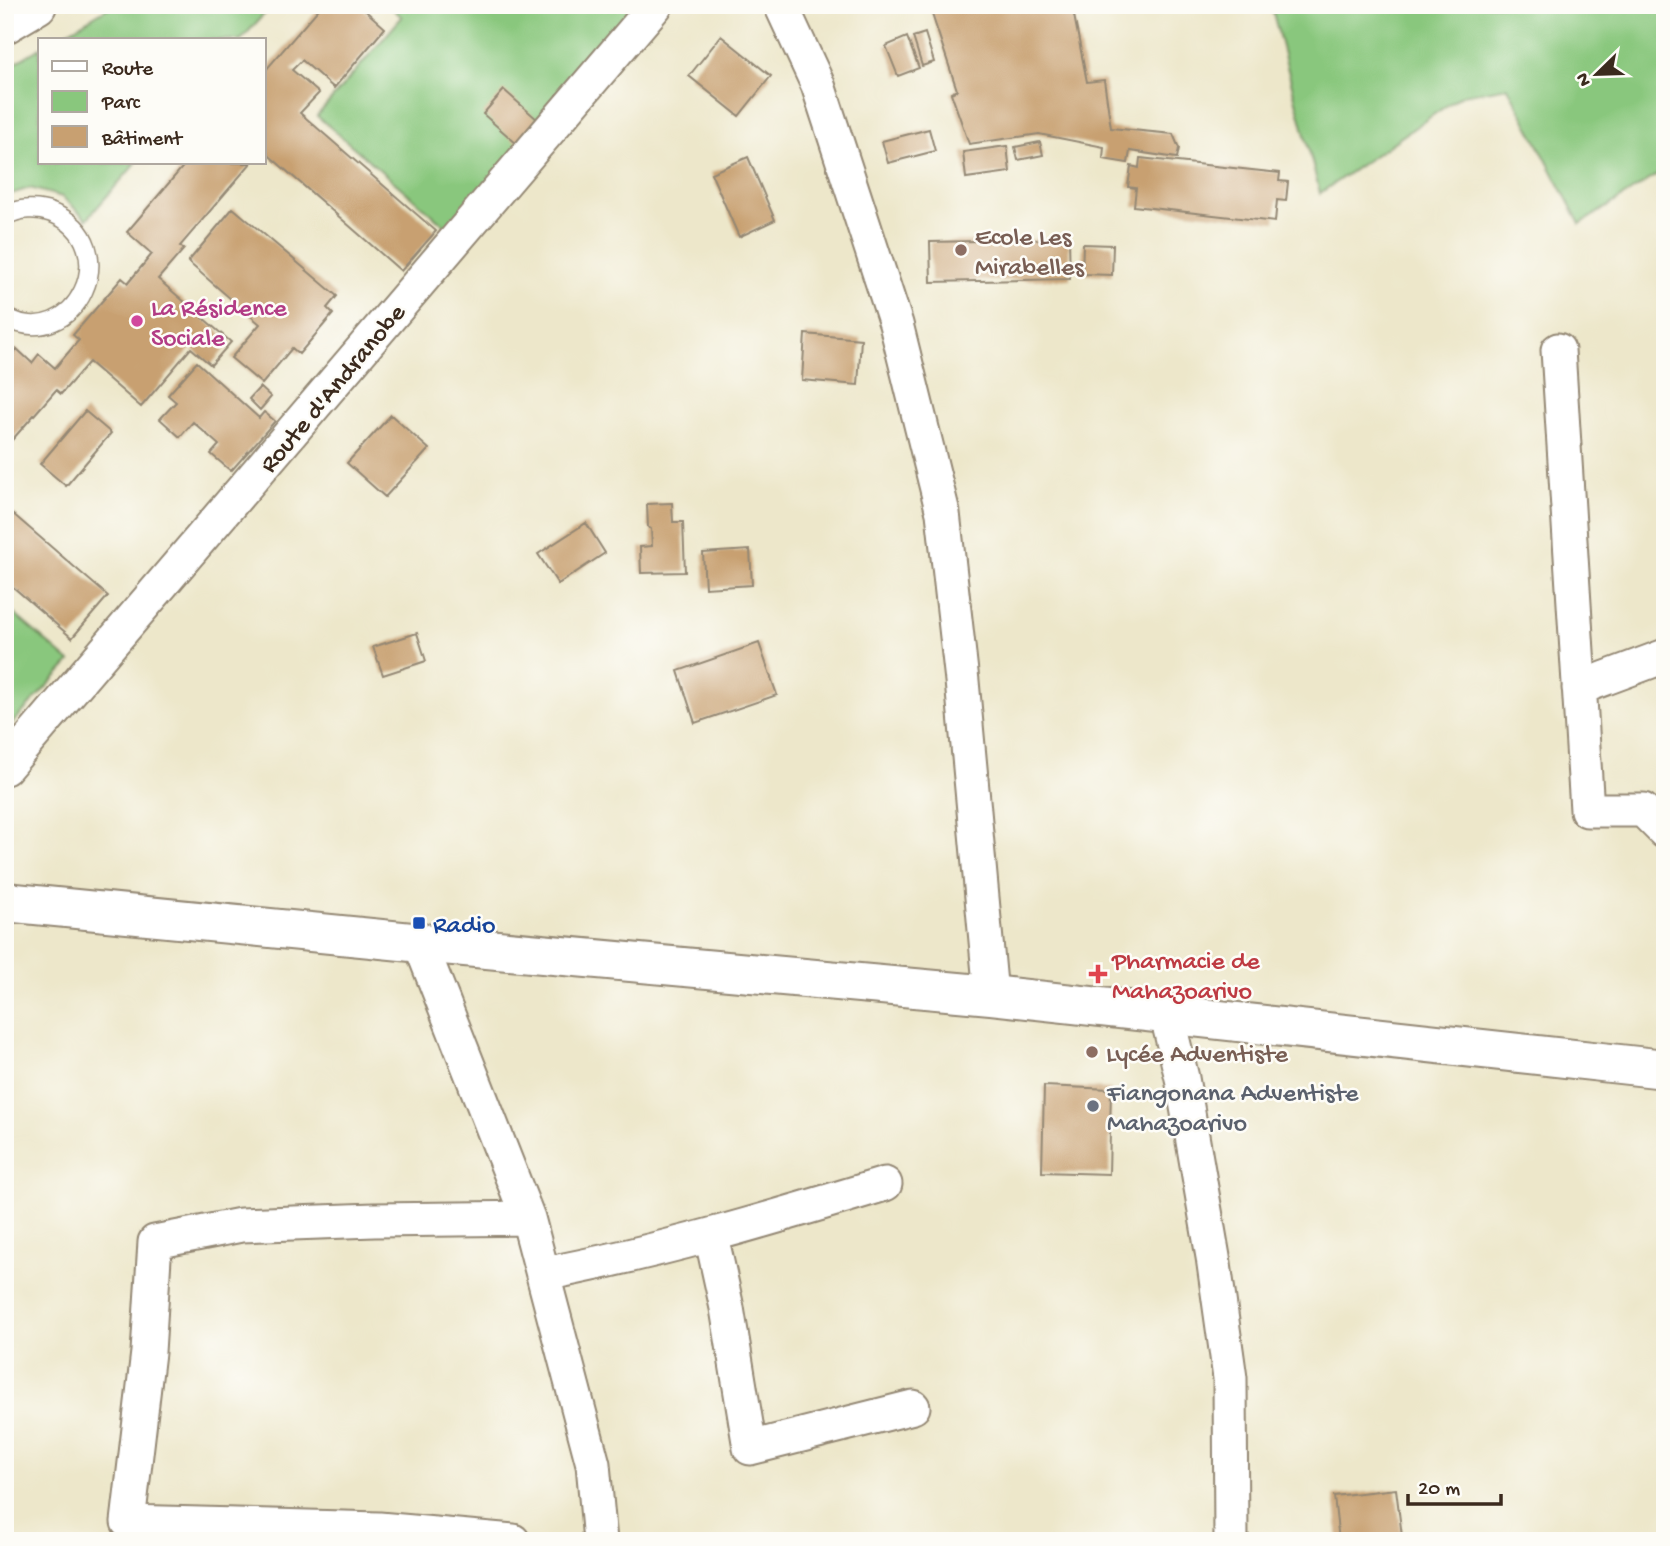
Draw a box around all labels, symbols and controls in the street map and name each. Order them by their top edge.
legend [38,38,266,164]
north arrow [1562,38,1632,108]
text: Route [102,58,154,83]
text: N [1572,69,1598,89]
text: Parc [101,92,141,117]
text: Bâtiment [101,128,184,153]
place label: Ecole Les Mirabelles [975,224,1085,285]
marker: Ecole Les Mirabelles [953,242,969,258]
place label: La Résidence Sociale [151,295,287,356]
street label: Route d'Andranobe [255,299,414,481]
marker: La Résidence Sociale [129,313,145,329]
place label: Radio [433,912,495,943]
marker: Radio [411,915,427,931]
place label: Pharmacie de Mahazoarivo [1111,948,1260,1009]
marker: Pharmacie de Mahazoarivo [1090,966,1106,982]
place label: Lycée Adventiste [1106,1041,1288,1072]
marker: Lycée Adventiste [1084,1044,1100,1060]
place label: Fiangonana Adventiste Mahazoarivo [1106,1080,1359,1141]
marker: Fiangonana Adventiste Mahazoarivo [1085,1098,1101,1114]
scale bar [1408,1462,1500,1506]
text: 20 m [1418,1478,1460,1503]

